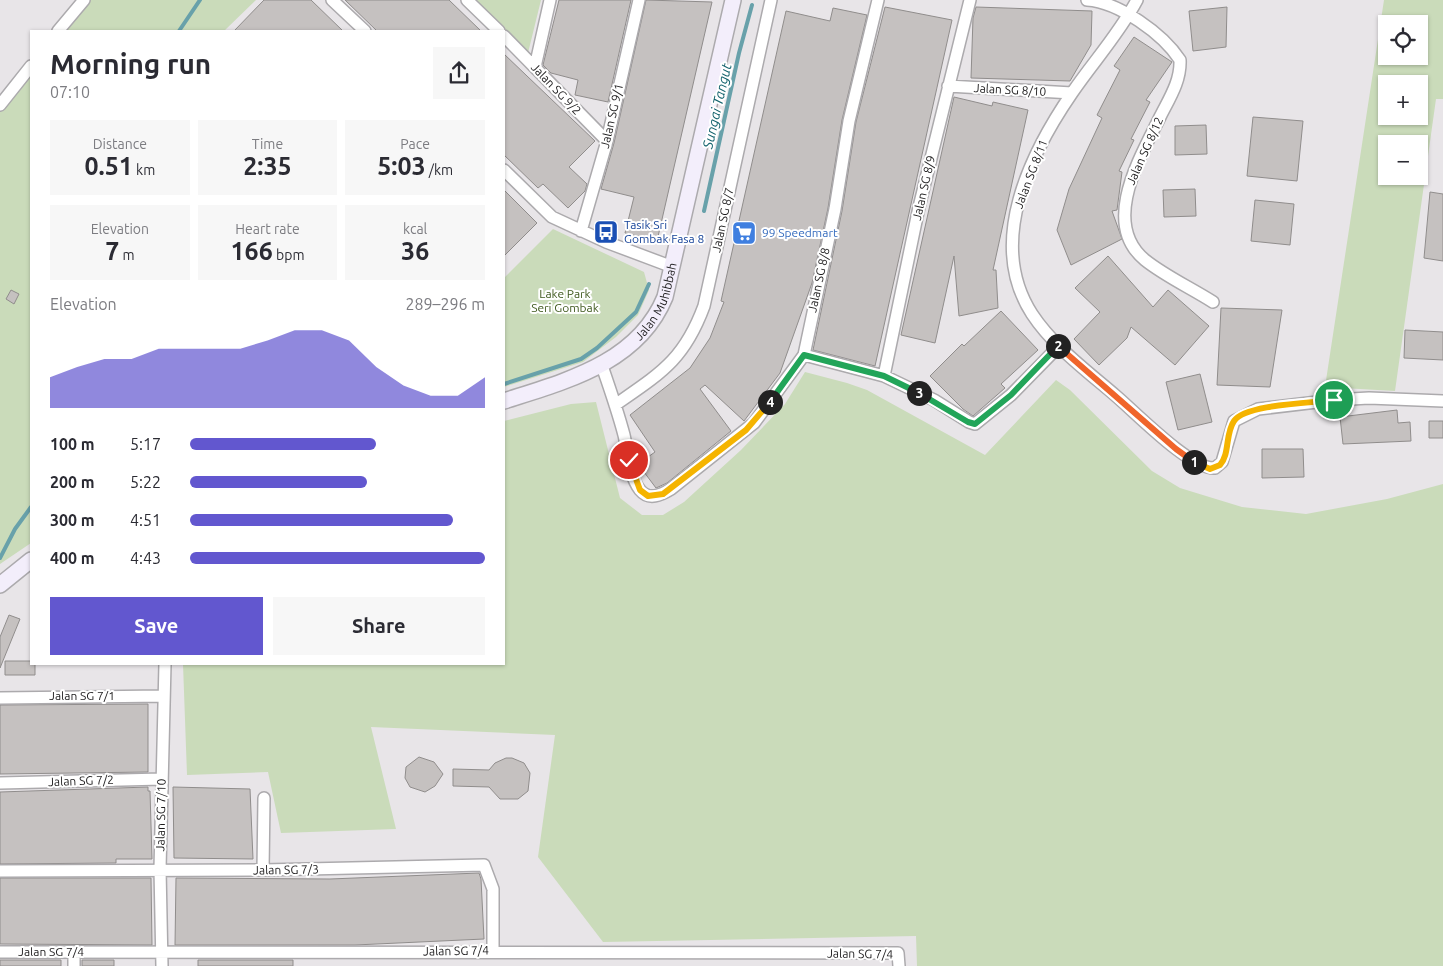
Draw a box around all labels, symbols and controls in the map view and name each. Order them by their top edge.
map controls [1378,15,1428,185]
button: locate [1378,15,1428,65]
button: share [433,47,485,99]
text: Morning run [50,48,211,79]
street label: Jalan SG 9/2 [529,60,584,117]
water label: Sungai Tangut [699,61,735,151]
button: + [1378,75,1428,125]
street label: Jalan SG 8/10 [973,81,1047,98]
street label: Jalan SG 9/1 [598,82,625,149]
text: 07:10 [50,83,90,101]
street label: Jalan SG 8/12 [1124,115,1165,187]
button: − [1378,135,1428,185]
text: Distance [93,136,147,152]
text: Time [252,136,283,152]
text: Pace [400,136,430,152]
street label: Jalan SG 8/11 [1011,138,1050,210]
text: 0.51 [84,152,133,180]
text: 2:35 [243,152,292,180]
text: 5:03 [377,152,426,180]
street label: Jalan SG 8/9 [910,154,937,221]
text: km [133,162,155,178]
text: /km [426,162,453,178]
street label: Jalan SG 8/7 [709,186,736,254]
place label: Tasik Sri Gombak Fasa 8 [624,218,704,245]
bus stop icon: Tasik Sri Gombak Fasa 8 [593,219,619,245]
supermarket icon: 99 Speedmart [731,220,757,246]
text: Elevation [91,221,149,237]
text: Heart rate [235,221,300,237]
text: kcal [403,221,427,237]
place label: 99 Speedmart [762,226,838,239]
text: 7 [105,237,119,265]
text: 166 [231,237,273,265]
text: 36 [401,237,429,265]
street label: Jalan SG 8/8 [805,246,832,314]
text: m [119,247,135,263]
text: bpm [273,247,304,263]
street label: Jalan Muhibbah [632,261,679,343]
park label: Lake Park Seri Gombak [531,287,599,314]
text: Elevation [50,295,117,313]
text: 289–296 m [405,295,485,313]
pin: 2 [1046,334,1070,358]
text: 2 [1055,338,1062,354]
pin [1313,379,1355,421]
pin: 3 [906,380,932,406]
text: 3 [916,385,923,401]
icon: arrive [1320,386,1348,414]
pin: 4 [758,390,782,414]
text: 4 [767,394,774,410]
text: 100 m [50,435,95,453]
text: 5:17 [130,435,161,453]
pin [608,439,650,481]
icon: check [615,446,643,474]
pin: 1 [1182,450,1206,474]
text: 1 [1191,454,1198,470]
text: 200 m [50,473,95,491]
text: 5:22 [130,473,161,491]
text: 300 m [50,511,95,529]
text: 4:51 [130,511,161,529]
text: 400 m [50,549,95,567]
text: 4:43 [130,549,161,567]
button: Save [50,597,263,655]
button: Share [273,597,485,655]
street label: Jalan SG 7/1 [49,689,115,702]
street label: Jalan SG 7/2 [48,773,114,788]
street label: Jalan SG 7/10 [153,778,168,851]
street label: Jalan SG 7/3 [253,862,319,877]
street label: Jalan SG 7/4 [423,943,489,958]
street label: Jalan SG 7/4 [18,945,84,958]
street label: Jalan SG 7/4 [827,946,893,961]

